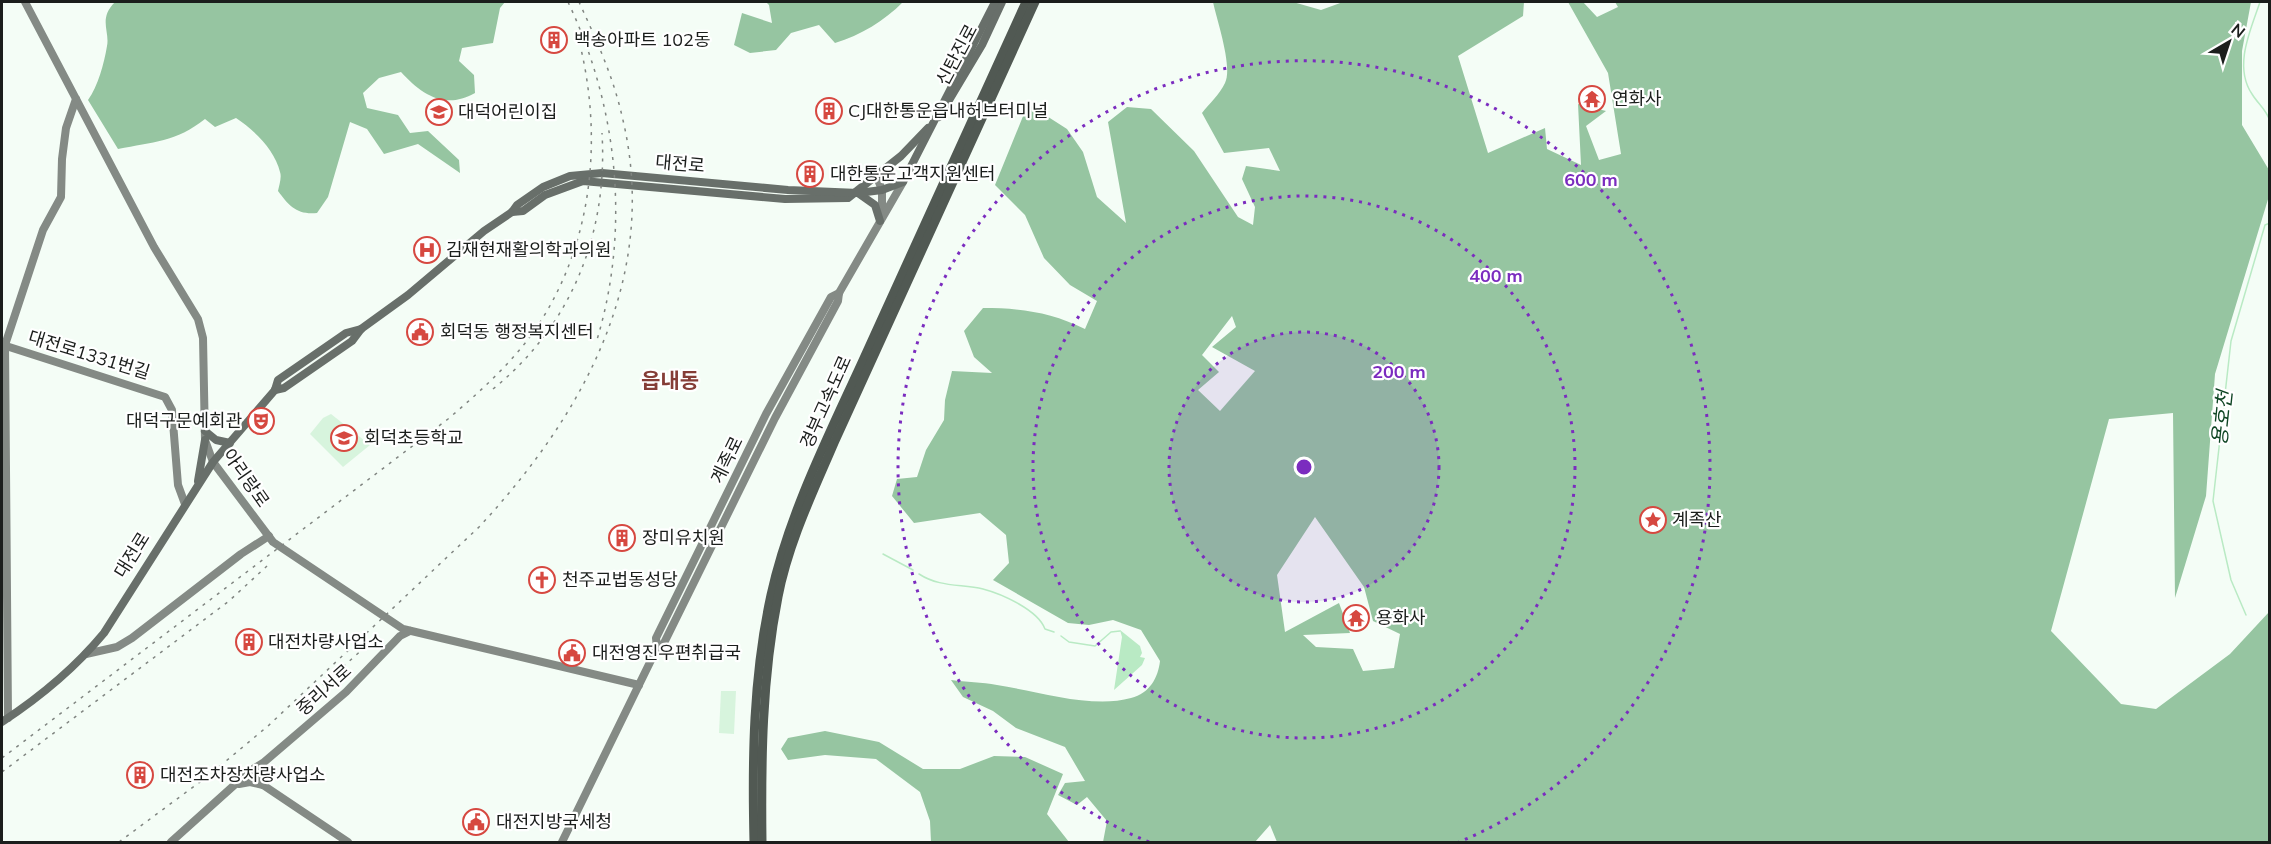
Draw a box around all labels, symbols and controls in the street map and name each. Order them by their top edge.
north arrow [2199,12,2259,72]
text: N [2227,19,2249,42]
street label: 신탄진로 [931,20,982,89]
building icon: 백송아파트 102동 [539,25,569,55]
place label: 백송아파트 102동 [574,28,710,51]
temple icon: 연화사 [1577,84,1607,114]
place label: 연화사 [1612,87,1662,110]
building icon: CJ대한통운읍내허브터미널 [814,96,844,126]
school or university icon: 대덕어린이집 [424,97,454,127]
place label: CJ대한통운읍내허브터미널 [848,99,1048,122]
place label: 대덕어린이집 [458,100,557,123]
street label: 대전로 [654,150,706,177]
building icon: 대한통운고객지원센터 [795,159,825,189]
place label: 대한통운고객지원센터 [830,162,996,185]
text: 600 m [1564,168,1618,191]
hospital icon: 김재현재활의학과의원 [412,235,442,265]
place label: 김재현재활의학과의원 [446,238,612,261]
text: 400 m [1469,264,1523,287]
public building icon: 회덕동 행정복지센터 [405,317,435,347]
place label: 회덕동 행정복지센터 [440,320,594,343]
street label: 대전로1331번길 [26,325,153,384]
street label: 경부고속도로 [795,352,856,452]
text: 200 m [1372,360,1426,383]
district label: 읍내동 [641,367,699,393]
water label: 용호천 [2206,387,2237,447]
theatre icon: 대덕구문예회관 [246,406,276,436]
place label: 대덕구문예회관 [126,409,242,432]
school or university icon: 회덕초등학교 [329,423,359,453]
place label: 회덕초등학교 [364,426,463,449]
street label: 계족로 [705,432,748,487]
street label: 아리랑로 [218,444,275,511]
centre of rings [1294,457,1314,477]
place icon: 계족산 [1638,505,1668,535]
place label: 계족산 [1672,508,1722,531]
building icon: 장미유치원 [607,523,637,553]
place label: 장미유치원 [642,526,725,549]
street label: 대전로 [109,528,154,582]
church icon: 천주교법동성당 [527,565,557,595]
place label: 천주교법동성당 [562,568,678,591]
temple icon: 용화사 [1341,603,1371,633]
place label: 용화사 [1376,606,1426,629]
building icon: 대전차량사업소 [234,627,264,657]
place label: 대전차량사업소 [268,630,384,653]
public building icon: 대전영진우편취급국 [557,638,587,668]
place label: 대전영진우편취급국 [592,641,741,664]
street label: 중리서로 [291,659,356,720]
building icon: 대전조차장차량사업소 [125,760,155,790]
place label: 대전조차장차량사업소 [160,763,326,786]
public building icon: 대전지방국세청 [461,807,491,837]
place label: 대전지방국세청 [496,810,612,833]

